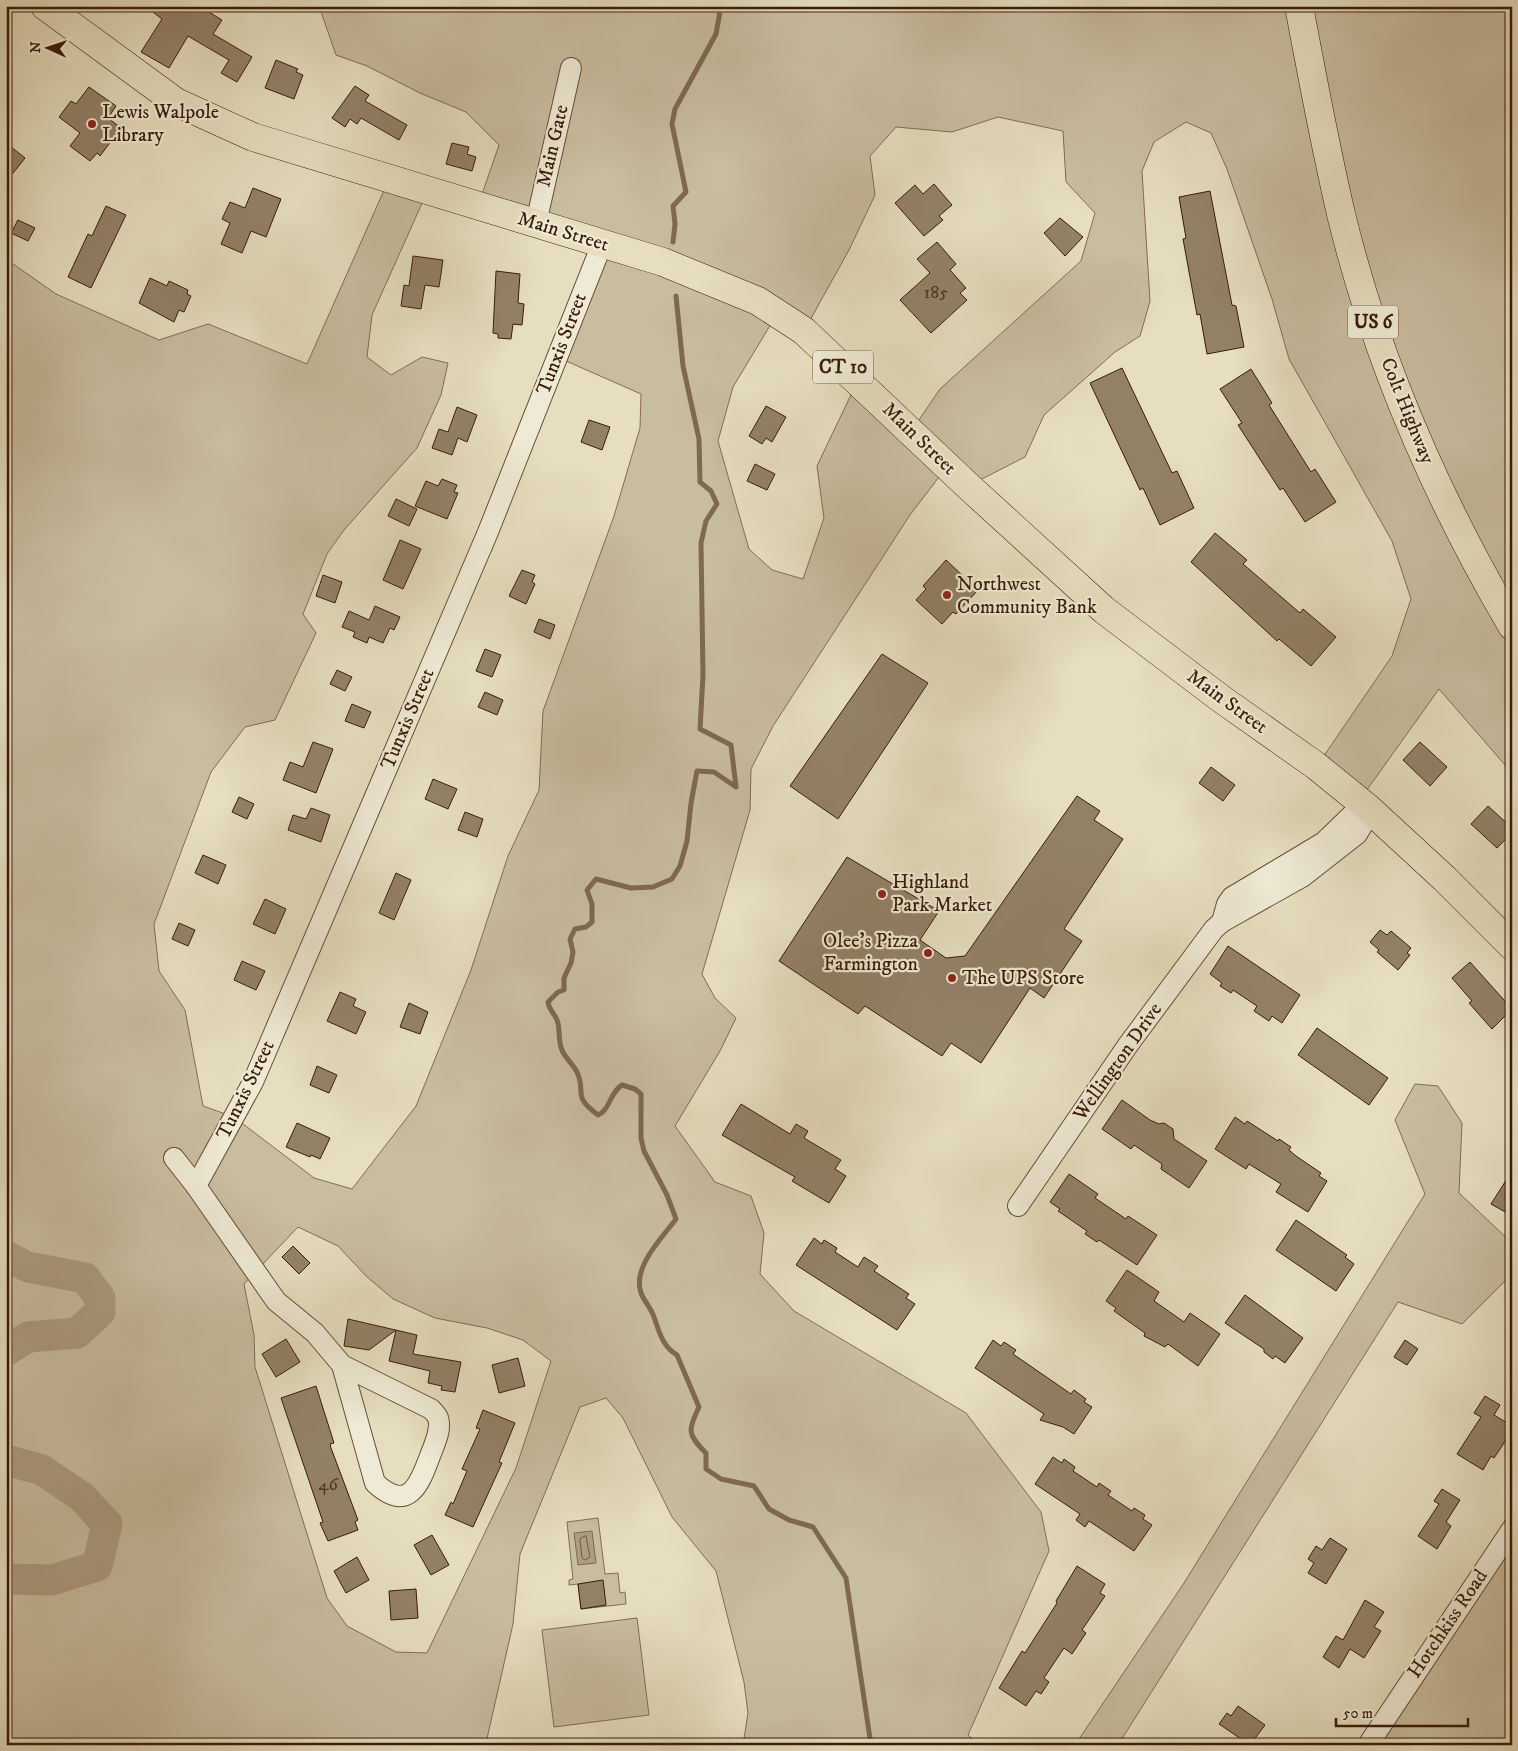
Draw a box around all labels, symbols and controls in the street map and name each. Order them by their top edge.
north arrow [22,22,72,72]
text: N [27,41,45,54]
place label: Lewis Walpole Library [102,100,219,148]
street label: Main Gate [531,102,575,190]
marker: Lewis Walpole Library [86,118,98,130]
street label: Main Street [514,206,612,258]
house number: 185 [924,282,948,304]
street label: Tunxis Street [531,290,593,398]
road number: US 6 [1348,306,1398,338]
road number: CT 10 [813,351,873,384]
street label: Colt Highway [1374,354,1440,468]
street label: Main Street [877,397,961,481]
place label: Northwest Community Bank [957,572,1097,620]
marker: Northwest Community Bank [941,589,953,601]
street label: Main Street [1182,664,1272,740]
street label: Tunxis Street [376,665,440,773]
place label: Highland Park Market [892,870,992,918]
marker: Highland Park Market [876,888,888,900]
place label: Olee's Pizza Farmington [823,929,919,977]
marker: Olee's Pizza Farmington [922,947,934,959]
place label: The UPS Store [962,966,1084,991]
marker: The UPS Store [946,972,958,984]
street label: Wellington Drive [1067,998,1168,1127]
street label: Tunxis Street [211,1036,281,1144]
house number: 46 [318,1474,338,1496]
street label: Hotchkiss Road [1402,1565,1494,1683]
scale bar [1336,1696,1468,1728]
text: 50 m [1343,1704,1373,1723]

